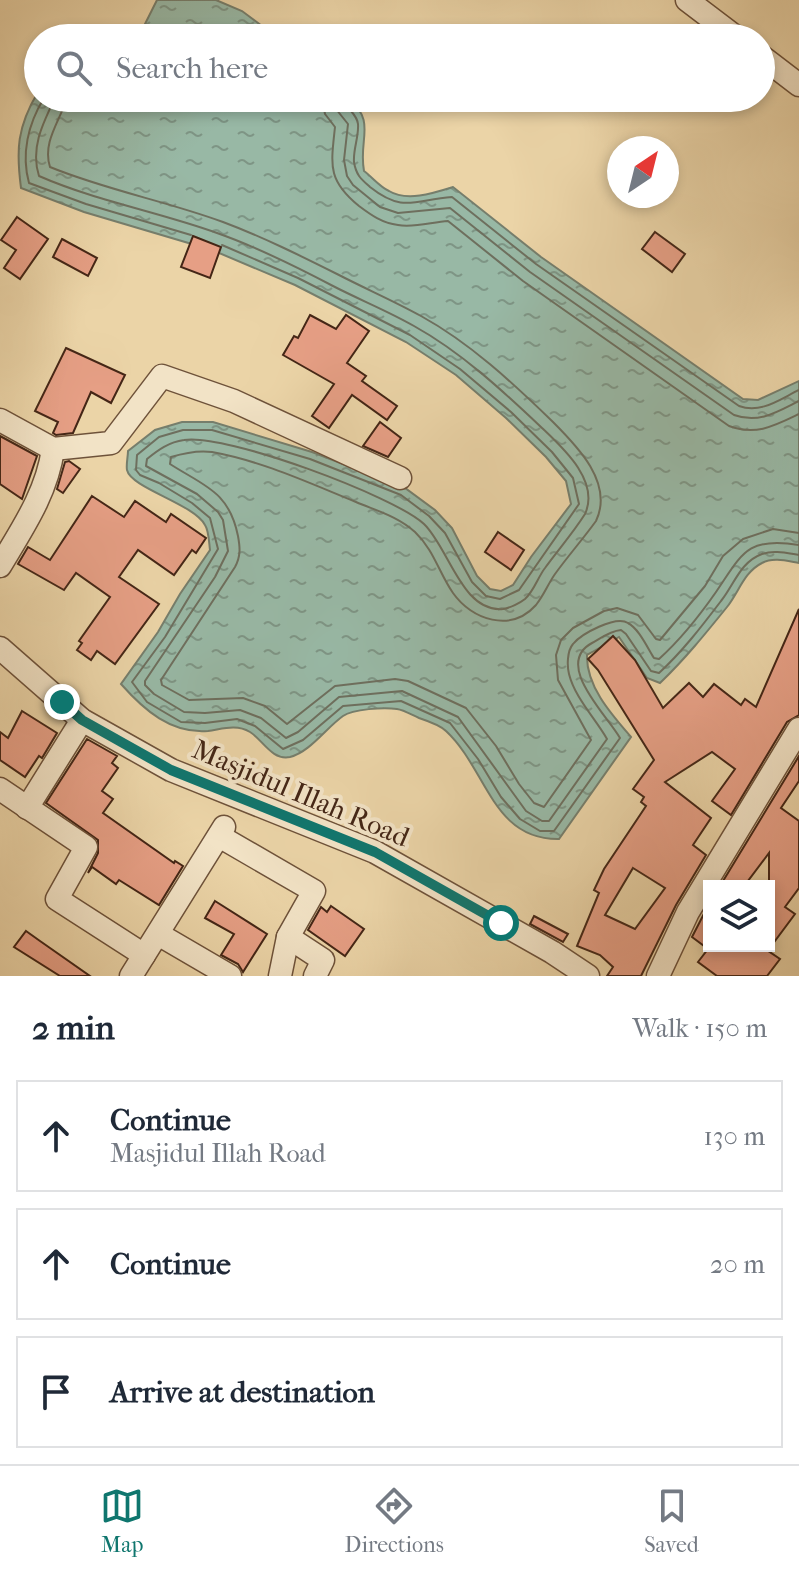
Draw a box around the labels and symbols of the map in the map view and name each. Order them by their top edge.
north arrow [607,136,679,208]
route end [44,684,80,720]
street label: Masjidul Illah Road [188,732,415,854]
route start [483,905,519,941]

